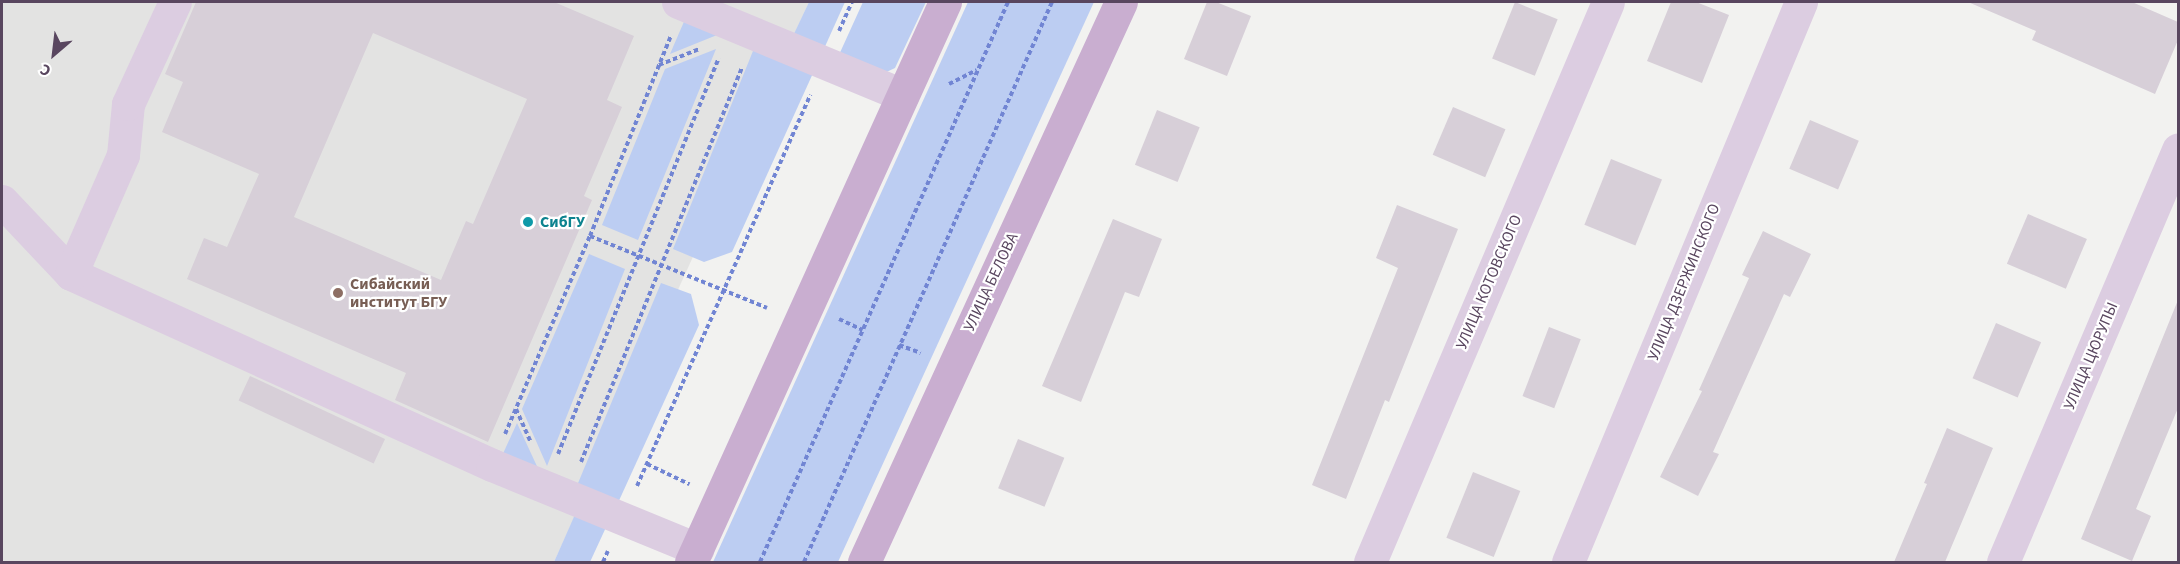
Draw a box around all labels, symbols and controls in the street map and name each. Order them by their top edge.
north arrow [24,24,84,84]
text: С [36,58,55,82]
street label: УЛИЦА ДЗЕРЖИНСКОГО [1644,201,1724,363]
place label: СибГУ [540,212,585,232]
street label: УЛИЦА КОТОВСКОГО [1452,212,1526,352]
marker: СибГУ [521,215,535,229]
street label: УЛИЦА БЕЛОВА [960,230,1022,334]
place label: Сибайский институт БГУ [350,274,447,312]
marker: Сибайский институт БГУ [331,286,345,300]
street label: УЛИЦА ЦЮРУПЫ [2060,299,2122,413]

